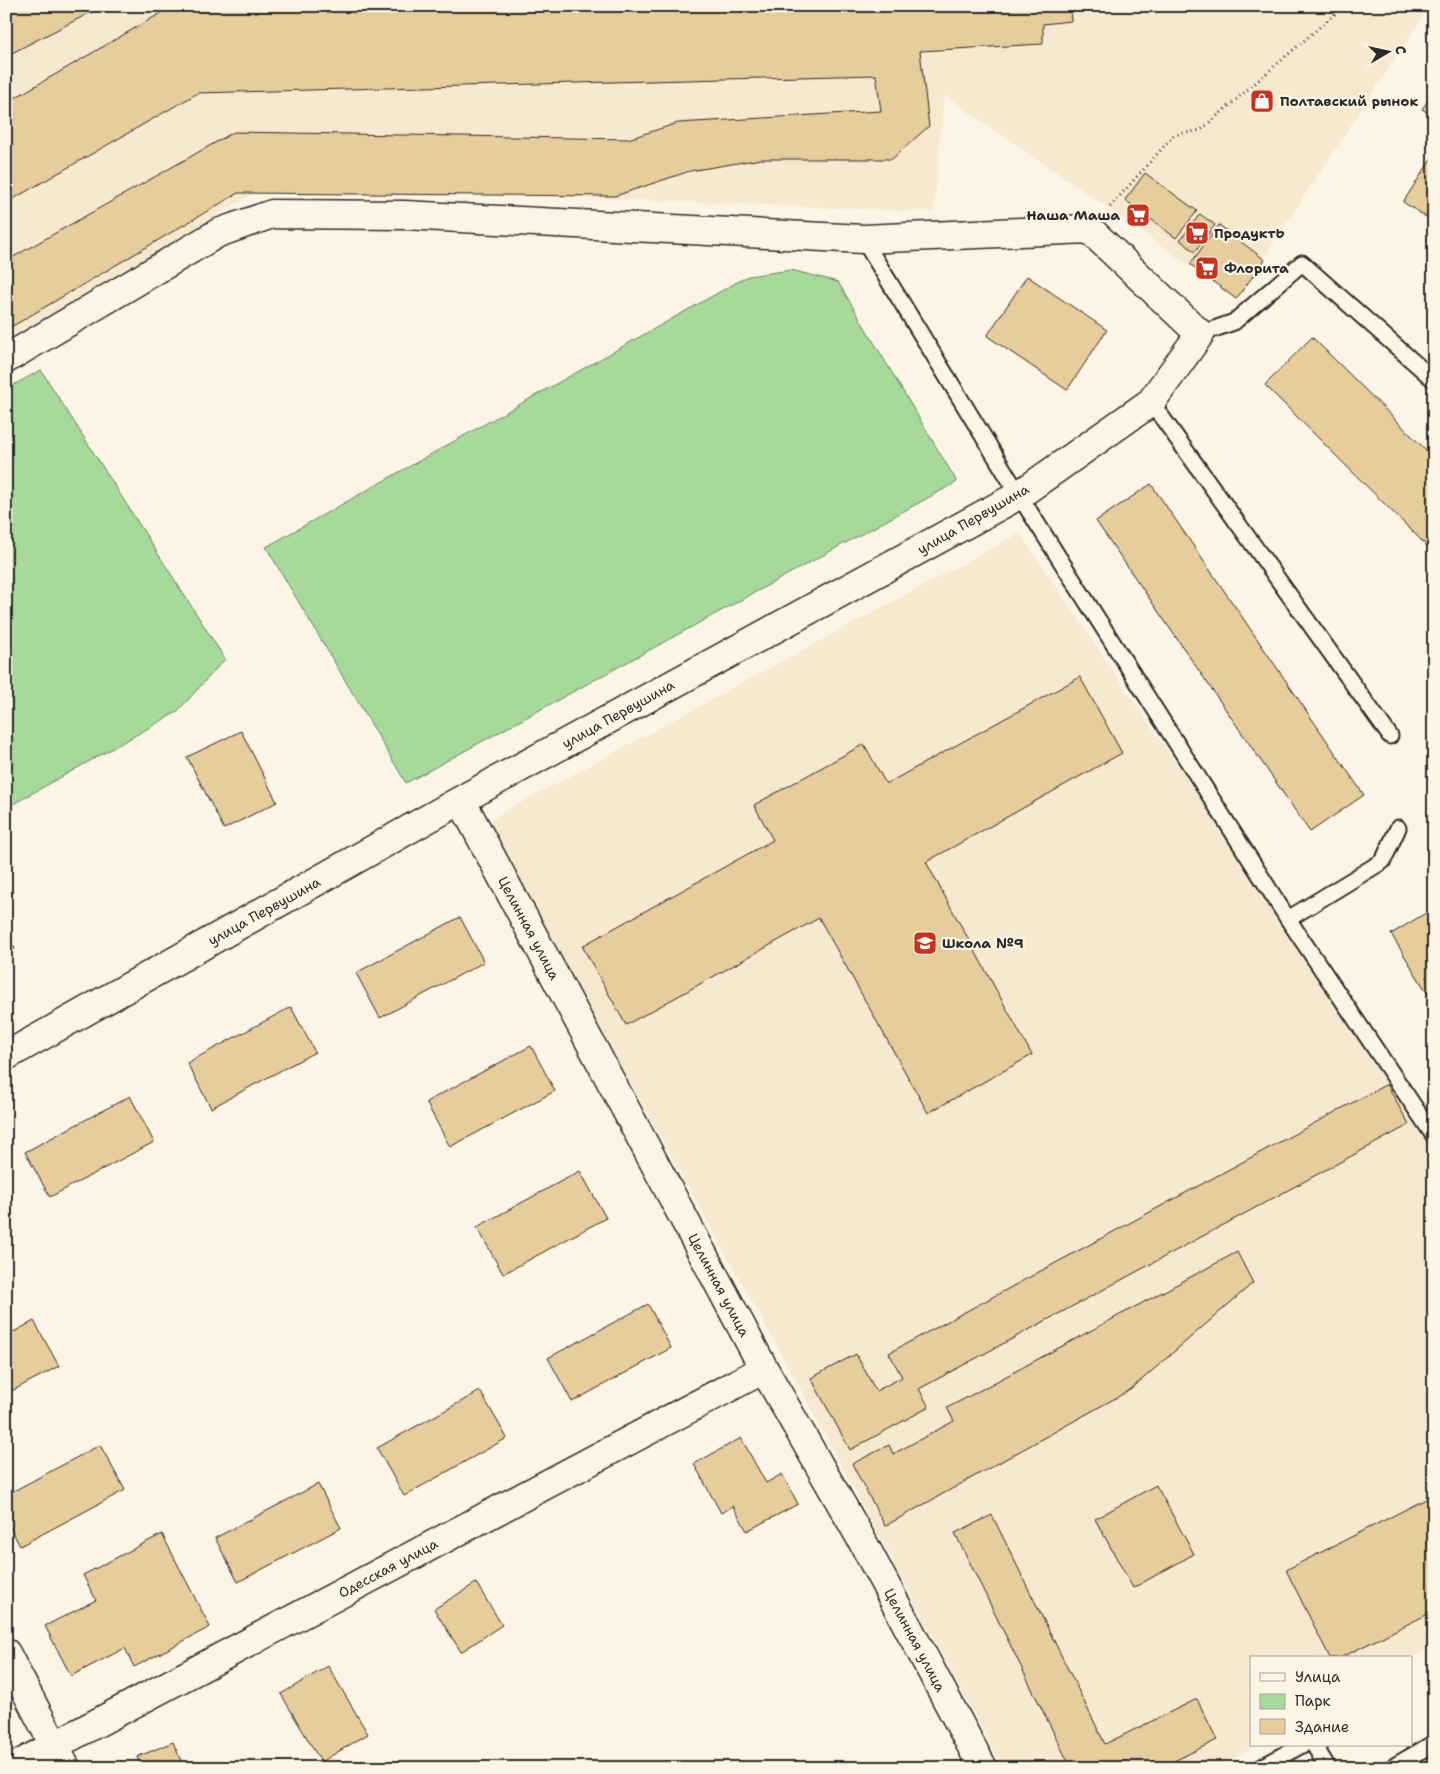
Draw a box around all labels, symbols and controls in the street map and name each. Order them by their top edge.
north arrow [1362,28,1412,78]
text: С [1391,44,1410,56]
shop icon: Полтавский рынок [1249,88,1275,114]
place label: Полтавский рынок [1280,92,1418,110]
supermarket icon: Наша Маша [1125,202,1151,228]
place label: Наша Маша [1027,206,1120,224]
supermarket icon: ПродуктЬ [1184,220,1210,246]
place label: ПродуктЬ [1214,224,1285,242]
supermarket icon: Флорита [1194,255,1220,281]
place label: Флорита [1224,259,1289,277]
street label: улица Первушина [914,480,1032,558]
street label: улица Первушина [559,676,678,752]
street label: улица Первушина [205,873,324,949]
street label: Целинная улица [494,873,564,983]
school or university icon: Школа №9 [912,930,938,956]
place label: Школа №9 [942,934,1023,952]
street label: Целинная улица [684,1230,754,1340]
street label: Одесская улица [335,1534,441,1602]
street label: Целинная улица [880,1585,950,1695]
legend [1250,1656,1412,1746]
text: Улица [1295,1667,1341,1687]
text: Парк [1295,1691,1331,1711]
text: Здание [1295,1717,1349,1737]

